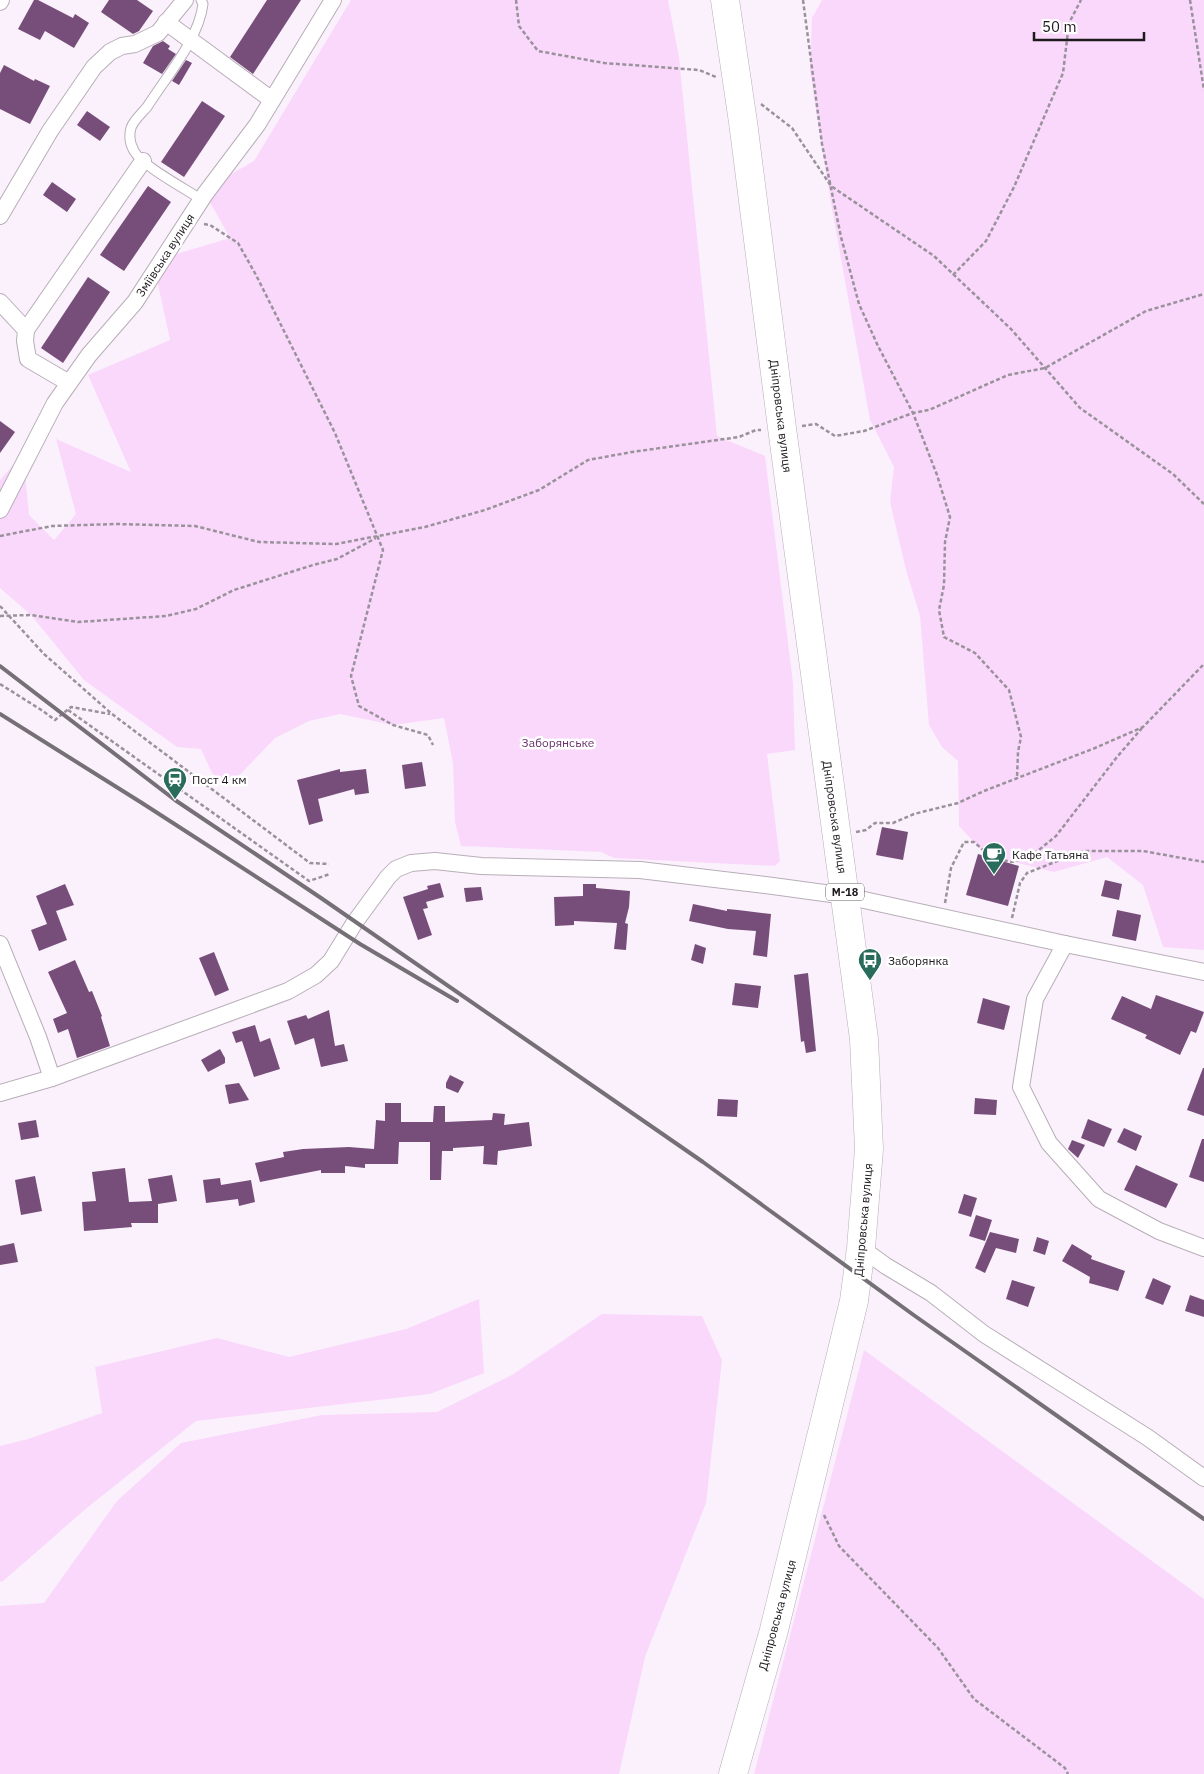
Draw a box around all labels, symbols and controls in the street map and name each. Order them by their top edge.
scale bar [1034,10,1144,42]
text: 50 m [1042,17,1077,36]
street label: Зміївська вулиця [133,211,197,299]
street label: Дніпровська вулиця [767,359,795,473]
park label: Заборянське [522,735,595,750]
street label: Дніпровська вулиця [820,760,850,874]
station icon: Пост 4 км [162,766,188,800]
place label: Пост 4 км [192,772,247,787]
cafe icon: Кафе Татьяна [981,841,1007,875]
place label: Кафе Татьяна [1012,847,1089,862]
road number: М-18 [826,884,864,900]
bus stop icon: Заборянка [857,947,883,981]
place label: Заборянка [888,953,949,968]
street label: Дніпровська вулиця [851,1163,875,1277]
street label: Дніпровська вулиця [755,1558,799,1672]

